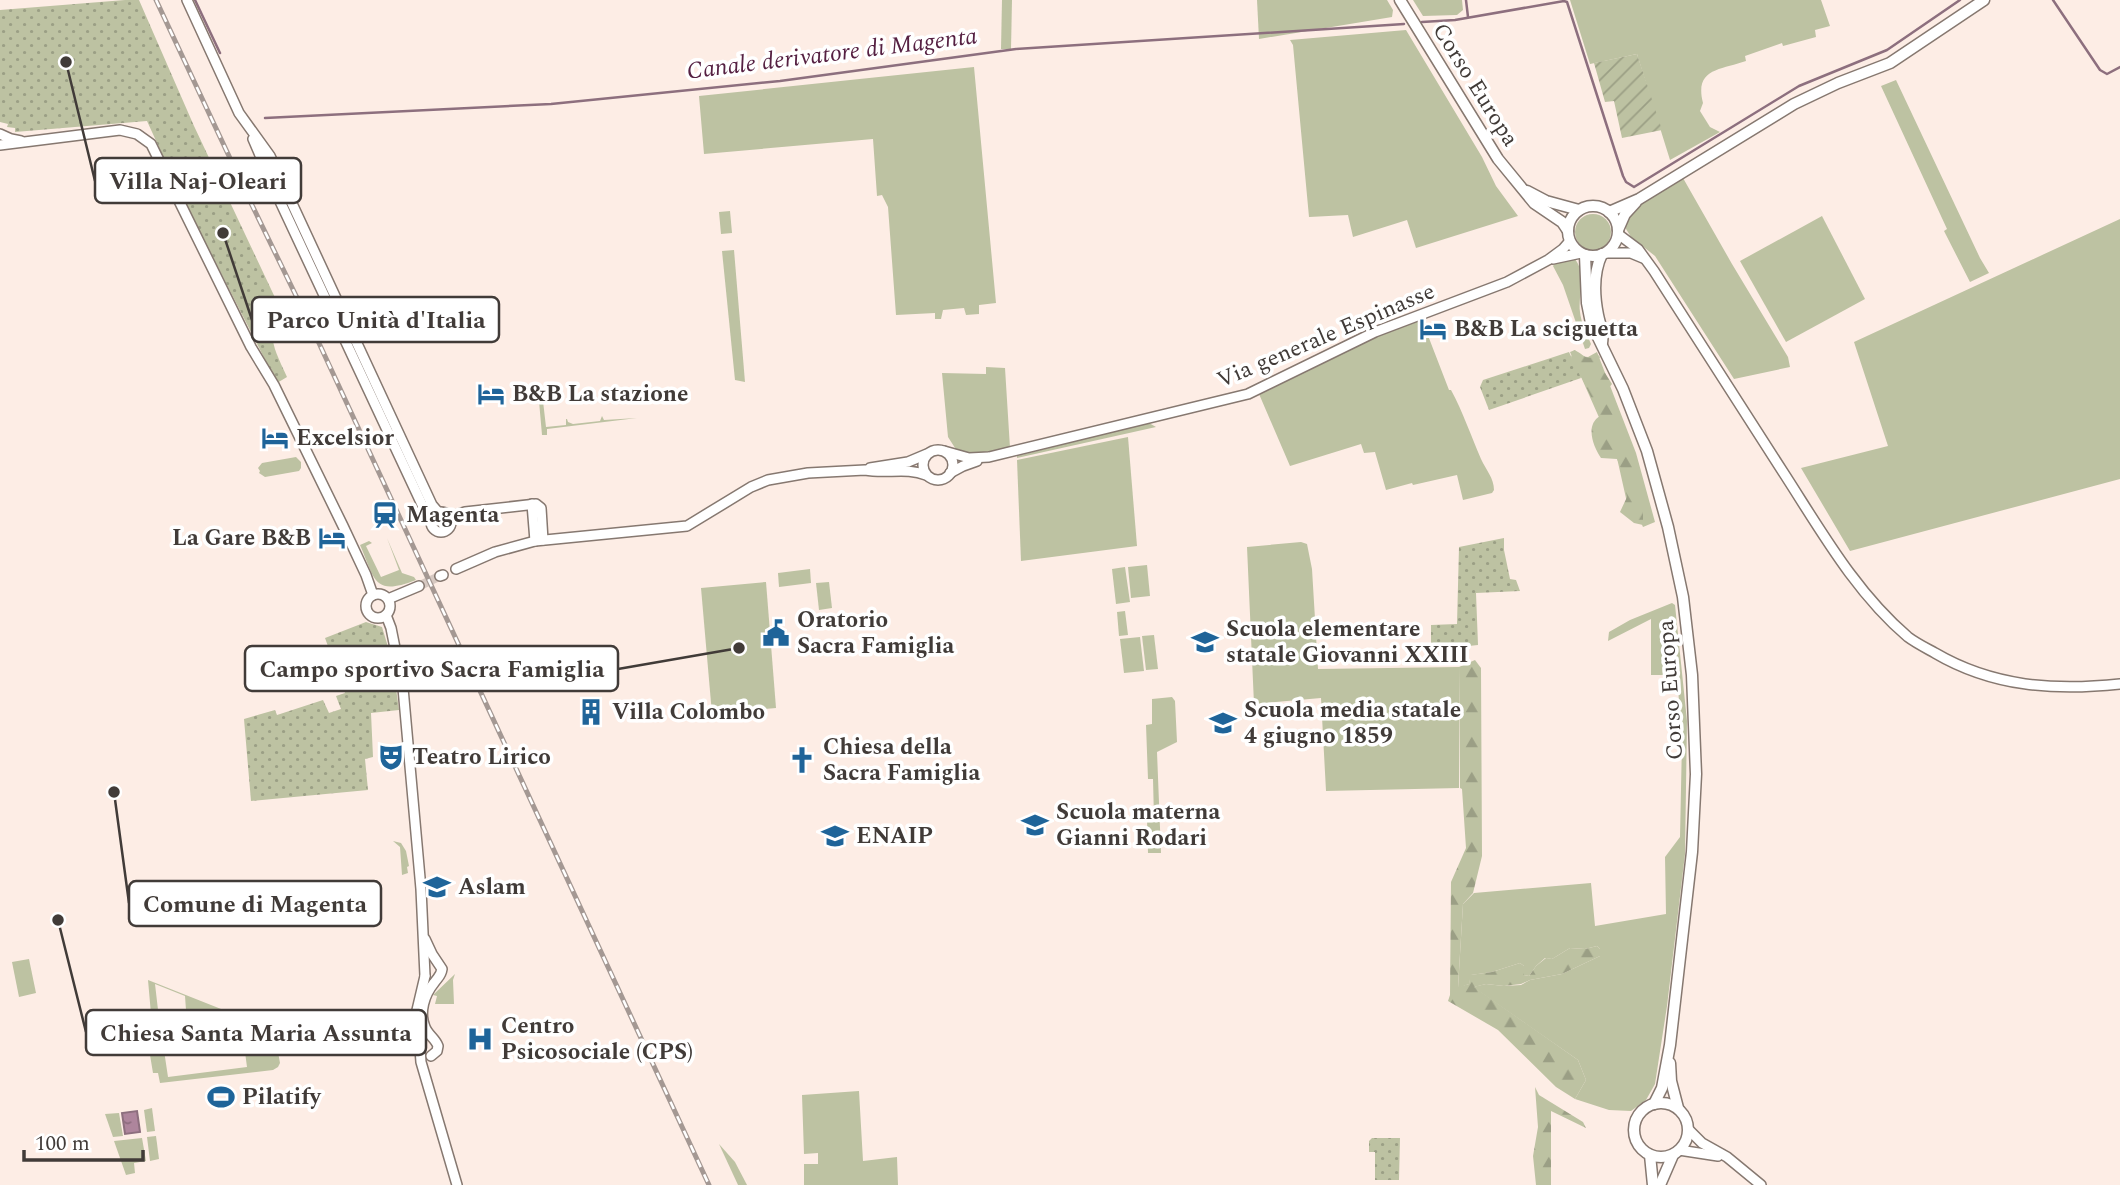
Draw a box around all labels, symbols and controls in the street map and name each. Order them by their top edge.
street label: Corso Europa [1423,16,1527,154]
water label: Canale derivatore di Magenta [685,18,979,90]
callout: Villa Naj-Oleari [95,158,301,203]
text: Villa Naj-Oleari [109,164,287,200]
street label: Via generale Espinasse [1212,274,1440,398]
callout: Parco Unità d'Italia [252,297,499,342]
text: Parco Unità d'Italia [266,303,486,339]
place label: B&B La sciguetta [1454,312,1638,347]
hotel icon: B&B La sciguetta [1418,314,1448,344]
place label: B&B La stazione [512,377,688,412]
hotel icon: B&B La stazione [476,379,506,409]
place label: Excelsior [296,421,394,456]
hotel icon: Excelsior [260,423,290,453]
place label: Magenta [406,498,500,533]
station icon: Magenta [370,500,400,530]
place label: La Gare B&B [172,521,311,556]
hotel icon: La Gare B&B [317,523,347,553]
place label: Oratorio Sacra Famiglia [797,603,955,664]
place label: Scuola elementare statale Giovanni XXIII [1226,612,1468,673]
public building icon: Oratorio Sacra Famiglia [761,618,791,648]
street label: Corso Europa [1649,619,1693,761]
school or university icon: Scuola elementare statale Giovanni XXIII [1190,627,1220,657]
callout: Campo sportivo Sacra Famiglia [245,646,618,691]
text: Campo sportivo Sacra Famiglia [259,652,605,688]
place label: Scuola media statale 4 giugno 1859 [1244,693,1461,754]
place label: Villa Colombo [612,695,765,730]
building icon: Villa Colombo [576,697,606,727]
school or university icon: Scuola media statale 4 giugno 1859 [1208,708,1238,738]
place label: Chiesa della Sacra Famiglia [823,730,981,791]
place label: Teatro Lirico [412,740,551,775]
theatre icon: Teatro Lirico [376,742,406,772]
church icon: Chiesa della Sacra Famiglia [787,745,817,775]
place label: Scuola materna Gianni Rodari [1056,795,1220,856]
school or university icon: Scuola materna Gianni Rodari [1020,810,1050,840]
place label: ENAIP [856,819,933,854]
school or university icon: ENAIP [820,821,850,851]
place label: Aslam [458,870,526,905]
school or university icon: Aslam [422,872,452,902]
callout: Comune di Magenta [129,881,381,926]
text: Comune di Magenta [143,887,368,923]
place label: Centro Psicosociale (CPS) [501,1009,693,1070]
callout: Chiesa Santa Maria Assunta [86,1010,426,1055]
text: Chiesa Santa Maria Assunta [100,1016,413,1052]
hospital icon: Centro Psicosociale (CPS) [465,1024,495,1054]
place label: Pilatify [242,1080,322,1115]
sports icon: Pilatify [206,1082,236,1112]
scale bar [24,1118,144,1162]
text: 100 m [35,1128,90,1160]

